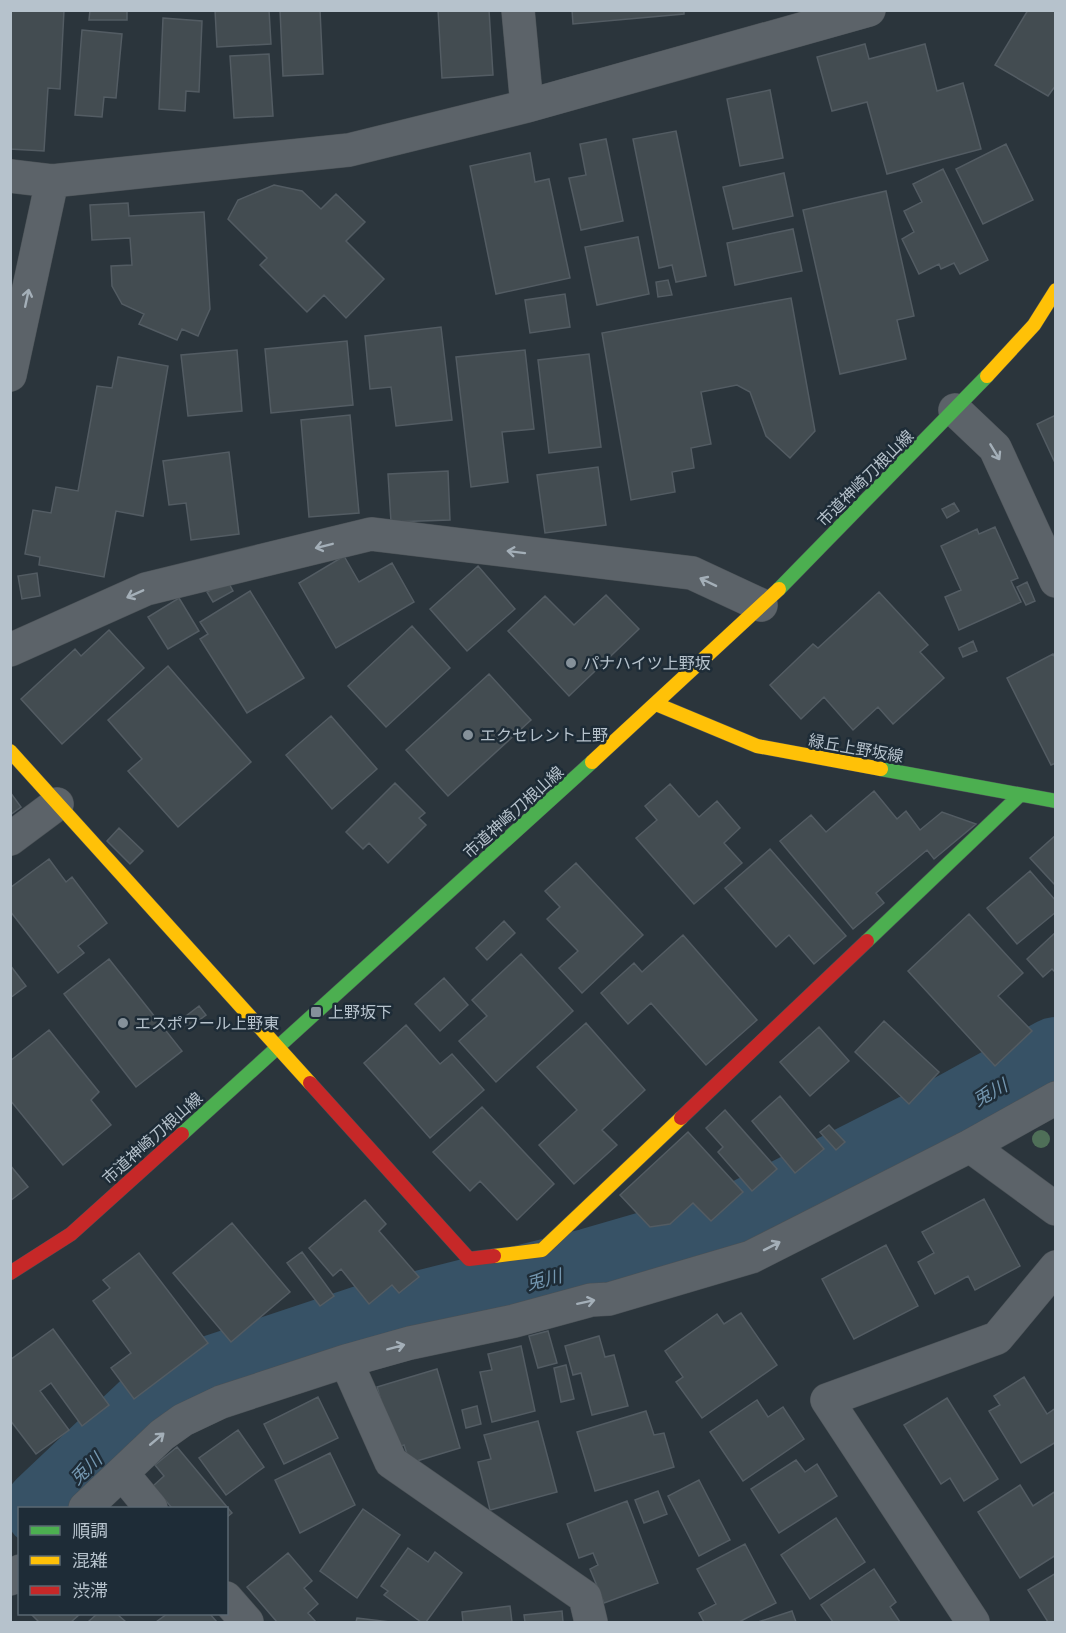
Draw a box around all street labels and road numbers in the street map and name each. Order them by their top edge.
street label: 市道神崎刀根山線 [813,426,917,530]
street label: 緑丘上野坂線 [807,730,905,765]
street label: 市道神崎刀根山線 [459,762,567,862]
street label: 市道神崎刀根山線 [98,1088,206,1188]

